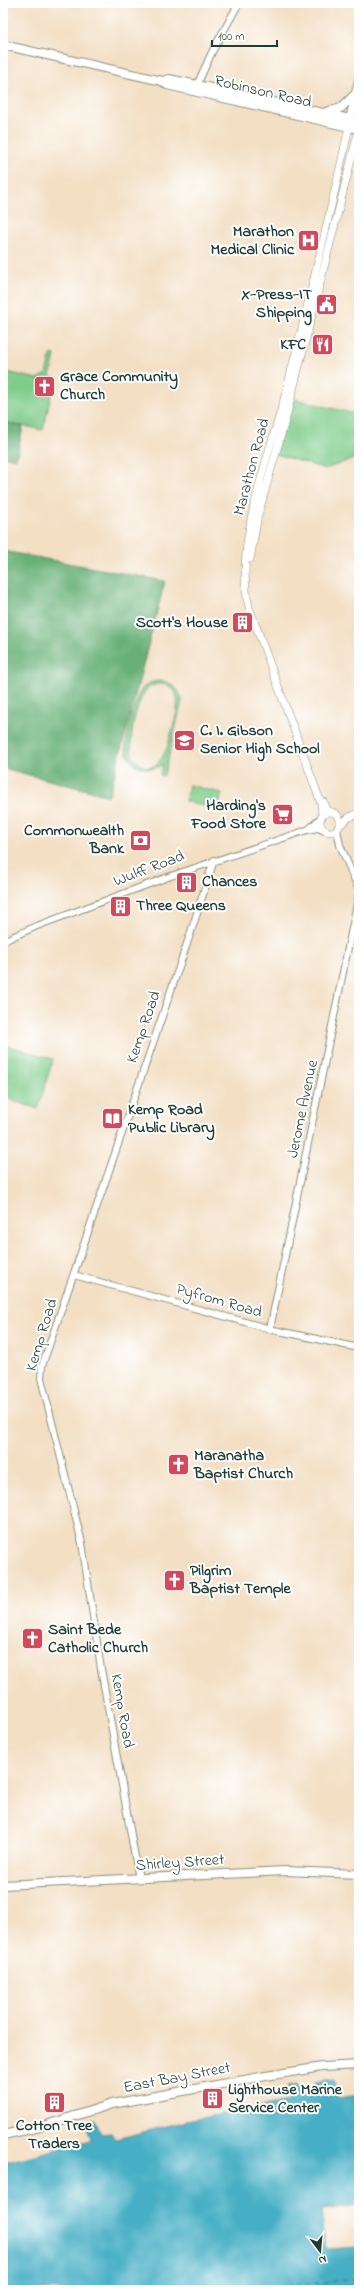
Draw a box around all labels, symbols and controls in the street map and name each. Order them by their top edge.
scale bar [212,22,277,48]
text: 100 m [218,28,245,46]
street label: Robinson Road [212,69,314,115]
place label: Marathon Medical Clinic [211,220,295,262]
hospital icon: Marathon Medical Clinic [296,228,322,254]
place label: X-Press-IT Shipping [241,283,313,326]
public building icon: X-Press-IT Shipping [314,291,340,317]
restaurant icon: KFC [309,332,335,358]
place label: KFC [280,333,306,357]
place label: Grace Community Church [60,365,178,407]
church icon: Grace Community Church [32,373,58,399]
street label: Marathon Road [227,416,277,518]
building icon: Scott's House [230,610,256,636]
place label: Scott's House [136,611,229,635]
place label: C. I. Gibson Senior High School [200,719,320,762]
school or university icon: C. I. Gibson Senior High School [172,727,198,753]
place label: Harding's Food Store [190,794,267,836]
supermarket icon: Harding's Food Store [269,802,295,828]
place label: Commonwealth Bank [24,819,125,861]
bank icon: Commonwealth Bank [127,827,153,853]
street label: Wulff Road [110,844,188,894]
building icon: Chances [174,869,200,895]
place label: Chances [202,870,257,894]
building icon: Three Queens [108,893,134,919]
place label: Three Queens [136,894,226,918]
street label: Kemp Road [120,988,168,1066]
street label: Jerome Avenue [281,1057,325,1160]
place label: Kemp Road Public Library [128,1098,215,1141]
library icon: Kemp Road Public Library [99,1106,125,1132]
street label: Pyfrom Road [173,1277,265,1325]
street label: Kemp Road [20,1296,64,1374]
place label: Maranatha Baptist Church [193,1444,293,1486]
church icon: Maranatha Baptist Church [166,1452,192,1478]
place label: Pilgrim Baptist Temple [189,1559,292,1601]
church icon: Pilgrim Baptist Temple [162,1567,188,1593]
place label: Saint Bede Catholic Church [48,1618,148,1660]
church icon: Saint Bede Catholic Church [20,1626,46,1652]
street label: Kemp Road [104,1672,140,1750]
street label: Shirley Street [135,1848,226,1878]
street label: East Bay Street [121,2056,233,2100]
place label: Lighthouse Marine Service Center [228,2078,343,2120]
building icon: Lighthouse Marine Service Center [199,2086,225,2112]
building icon: Cotton Tree Traders [41,2089,67,2115]
place label: Cotton Tree Traders [16,2114,93,2156]
north arrow [300,2231,340,2271]
text: N [317,2251,328,2268]

